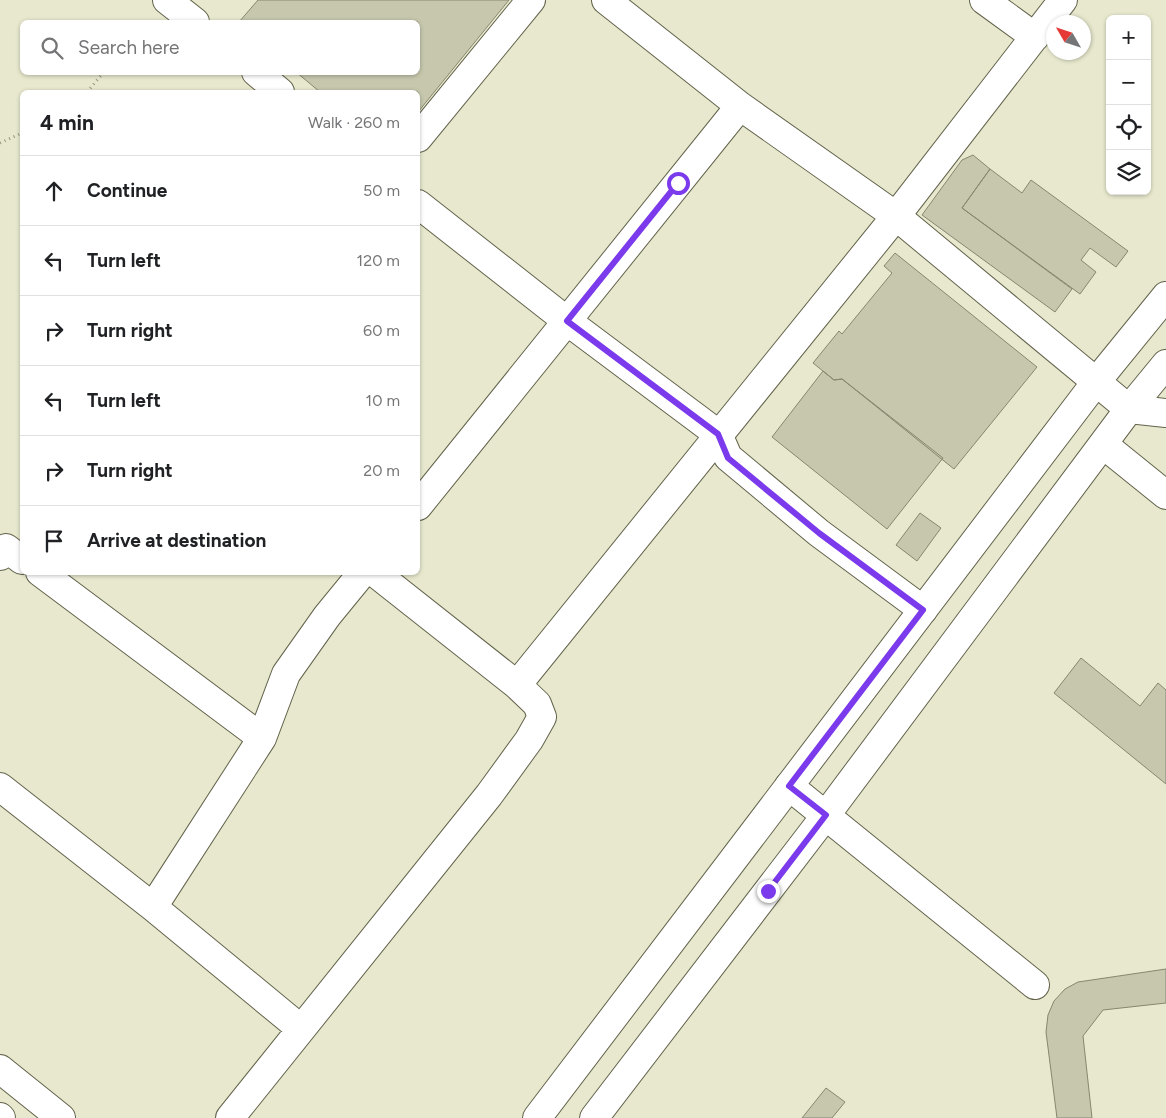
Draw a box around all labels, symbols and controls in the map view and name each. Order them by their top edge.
north arrow [1046,15,1091,60]
map controls [1106,15,1151,195]
button: + [1106,15,1151,60]
search box [20,20,420,75]
icon: search [38,34,66,62]
text: Search here [78,36,180,59]
button: − [1106,60,1151,105]
button: locate [1106,105,1151,150]
text: 4 min [40,110,94,135]
text: Walk · 260 m [308,113,400,132]
button: layers [1106,150,1151,195]
route start [667,172,690,195]
icon: ahead [40,177,68,205]
text: Continue [87,179,167,202]
text: 50 m [363,181,400,200]
icon: left [40,247,68,275]
text: Turn left [87,249,161,272]
text: 120 m [357,251,400,270]
icon: right [40,317,68,345]
text: Turn right [87,319,173,342]
text: 60 m [363,321,400,340]
icon: left [40,387,68,415]
text: Turn left [87,389,161,412]
text: 10 m [366,391,400,410]
icon: right [40,457,68,485]
text: Turn right [87,459,173,482]
text: 20 m [363,461,400,480]
icon: arrive [40,527,68,555]
text: Arrive at destination [87,529,266,552]
route end [757,880,780,903]

